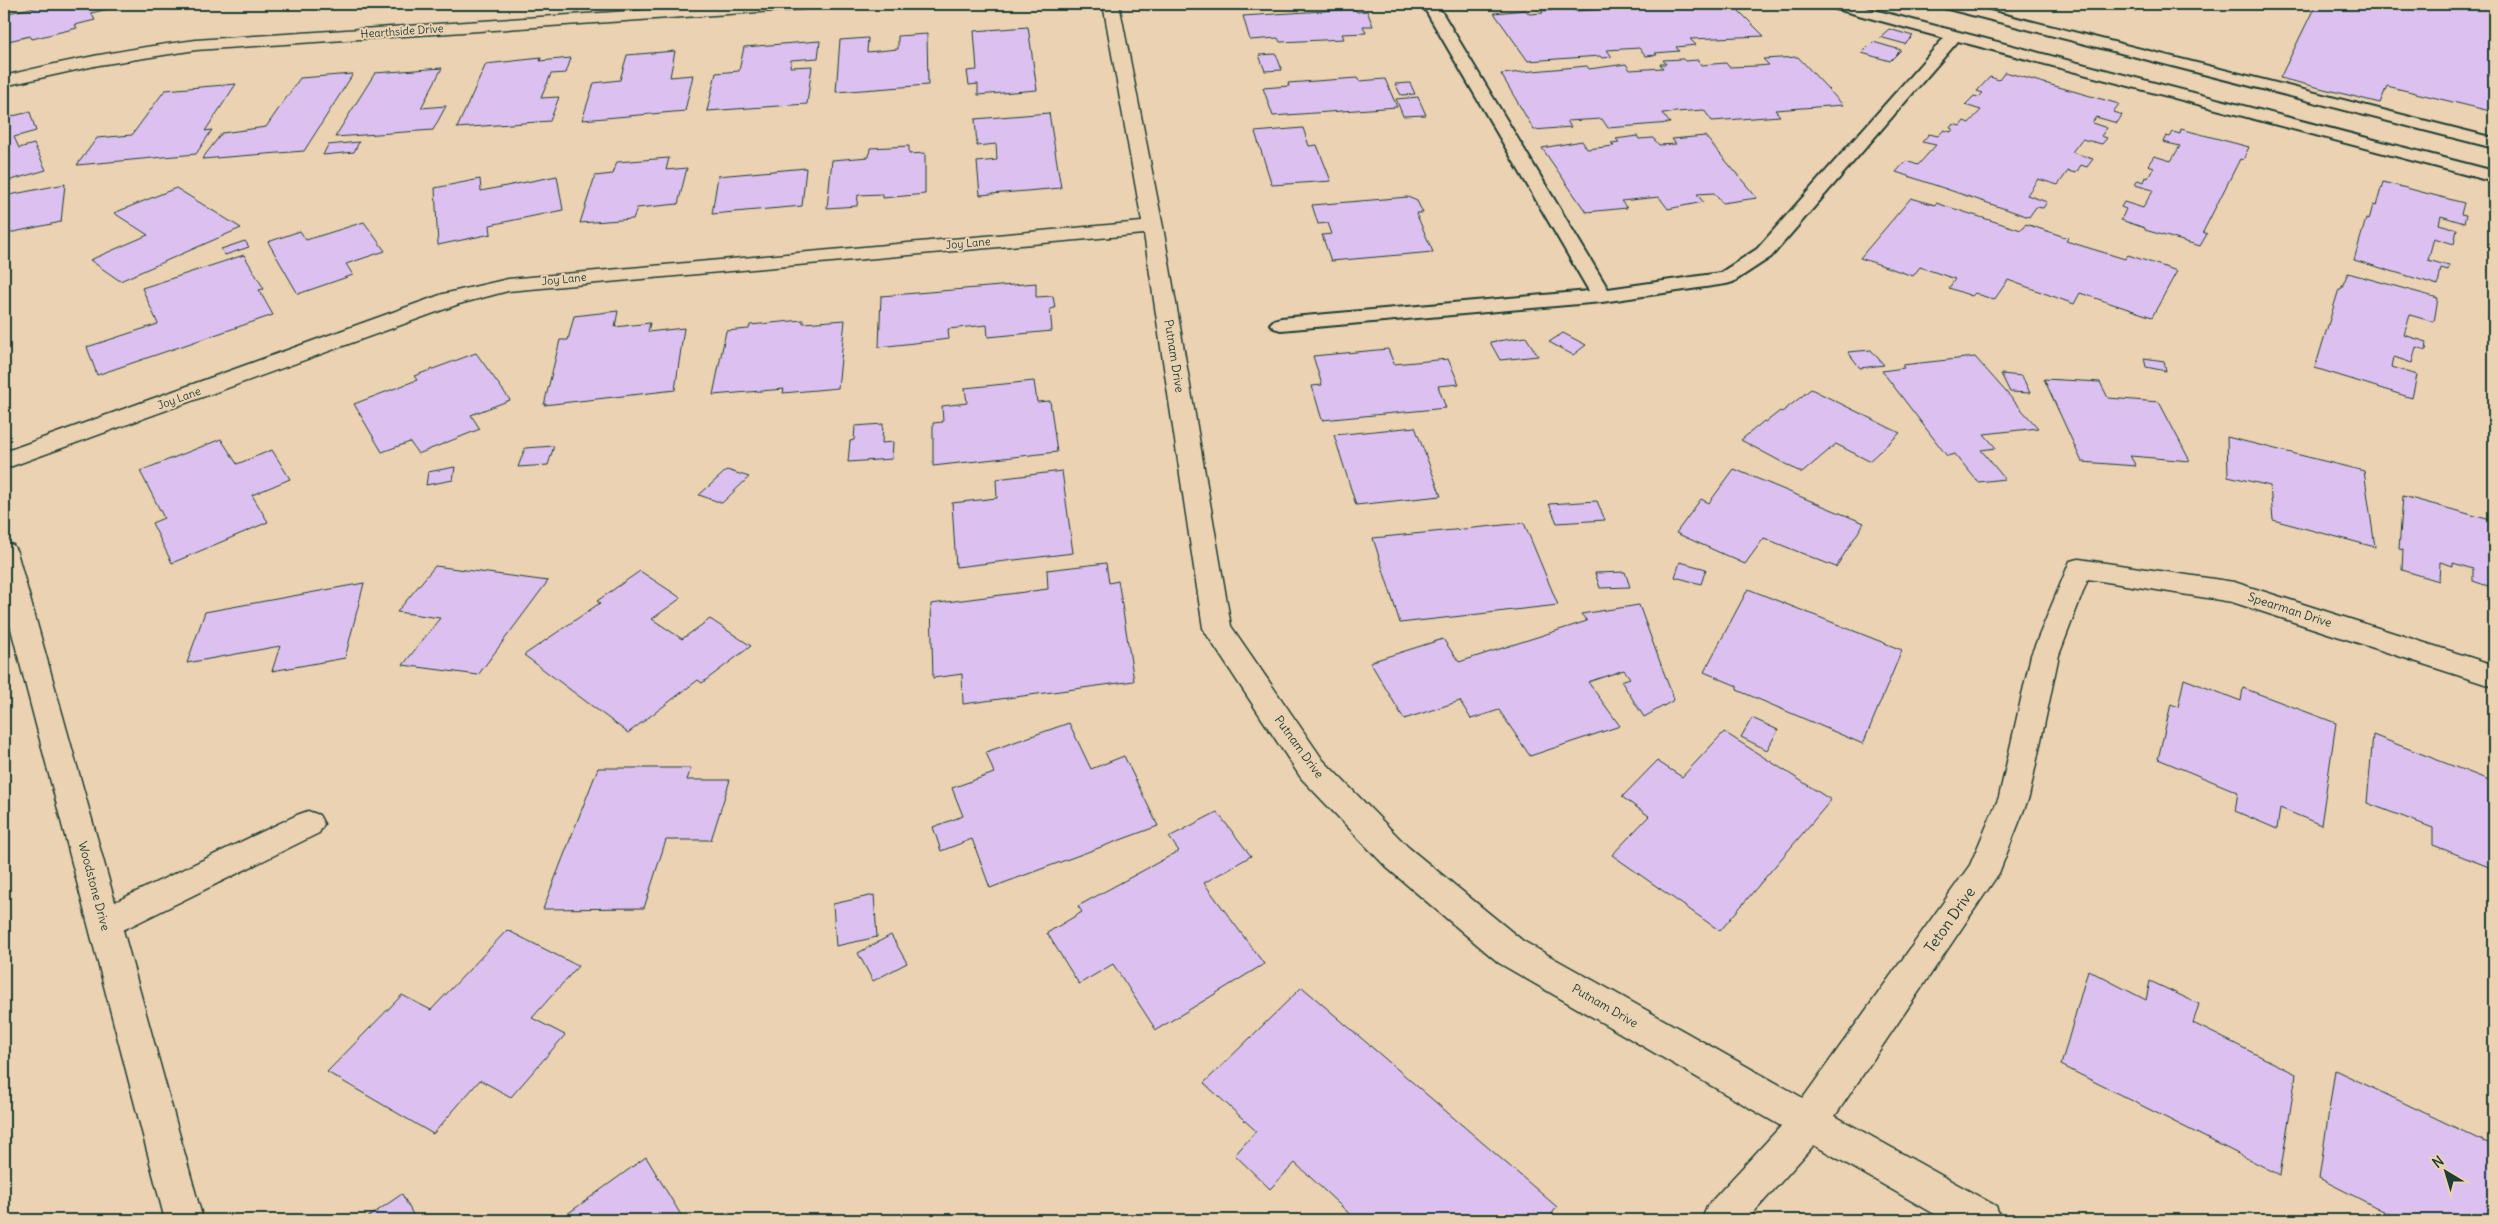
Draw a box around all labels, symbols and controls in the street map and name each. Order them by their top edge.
street label: Hearthside Drive [360,21,444,41]
street label: Joy Lane [945,234,991,252]
street label: Joy Lane [541,270,587,288]
street label: Putnam Drive [1161,318,1188,394]
street label: Joy Lane [155,384,203,412]
street label: Spearman Drive [2246,589,2334,630]
street label: Putnam Drive [1272,712,1327,781]
street label: Woodstone Drive [75,840,114,932]
street label: Teton Drive [1920,883,1979,956]
street label: Putnam Drive [1570,981,1641,1031]
north arrow [2420,1146,2470,1196]
text: N [2429,1152,2447,1172]

